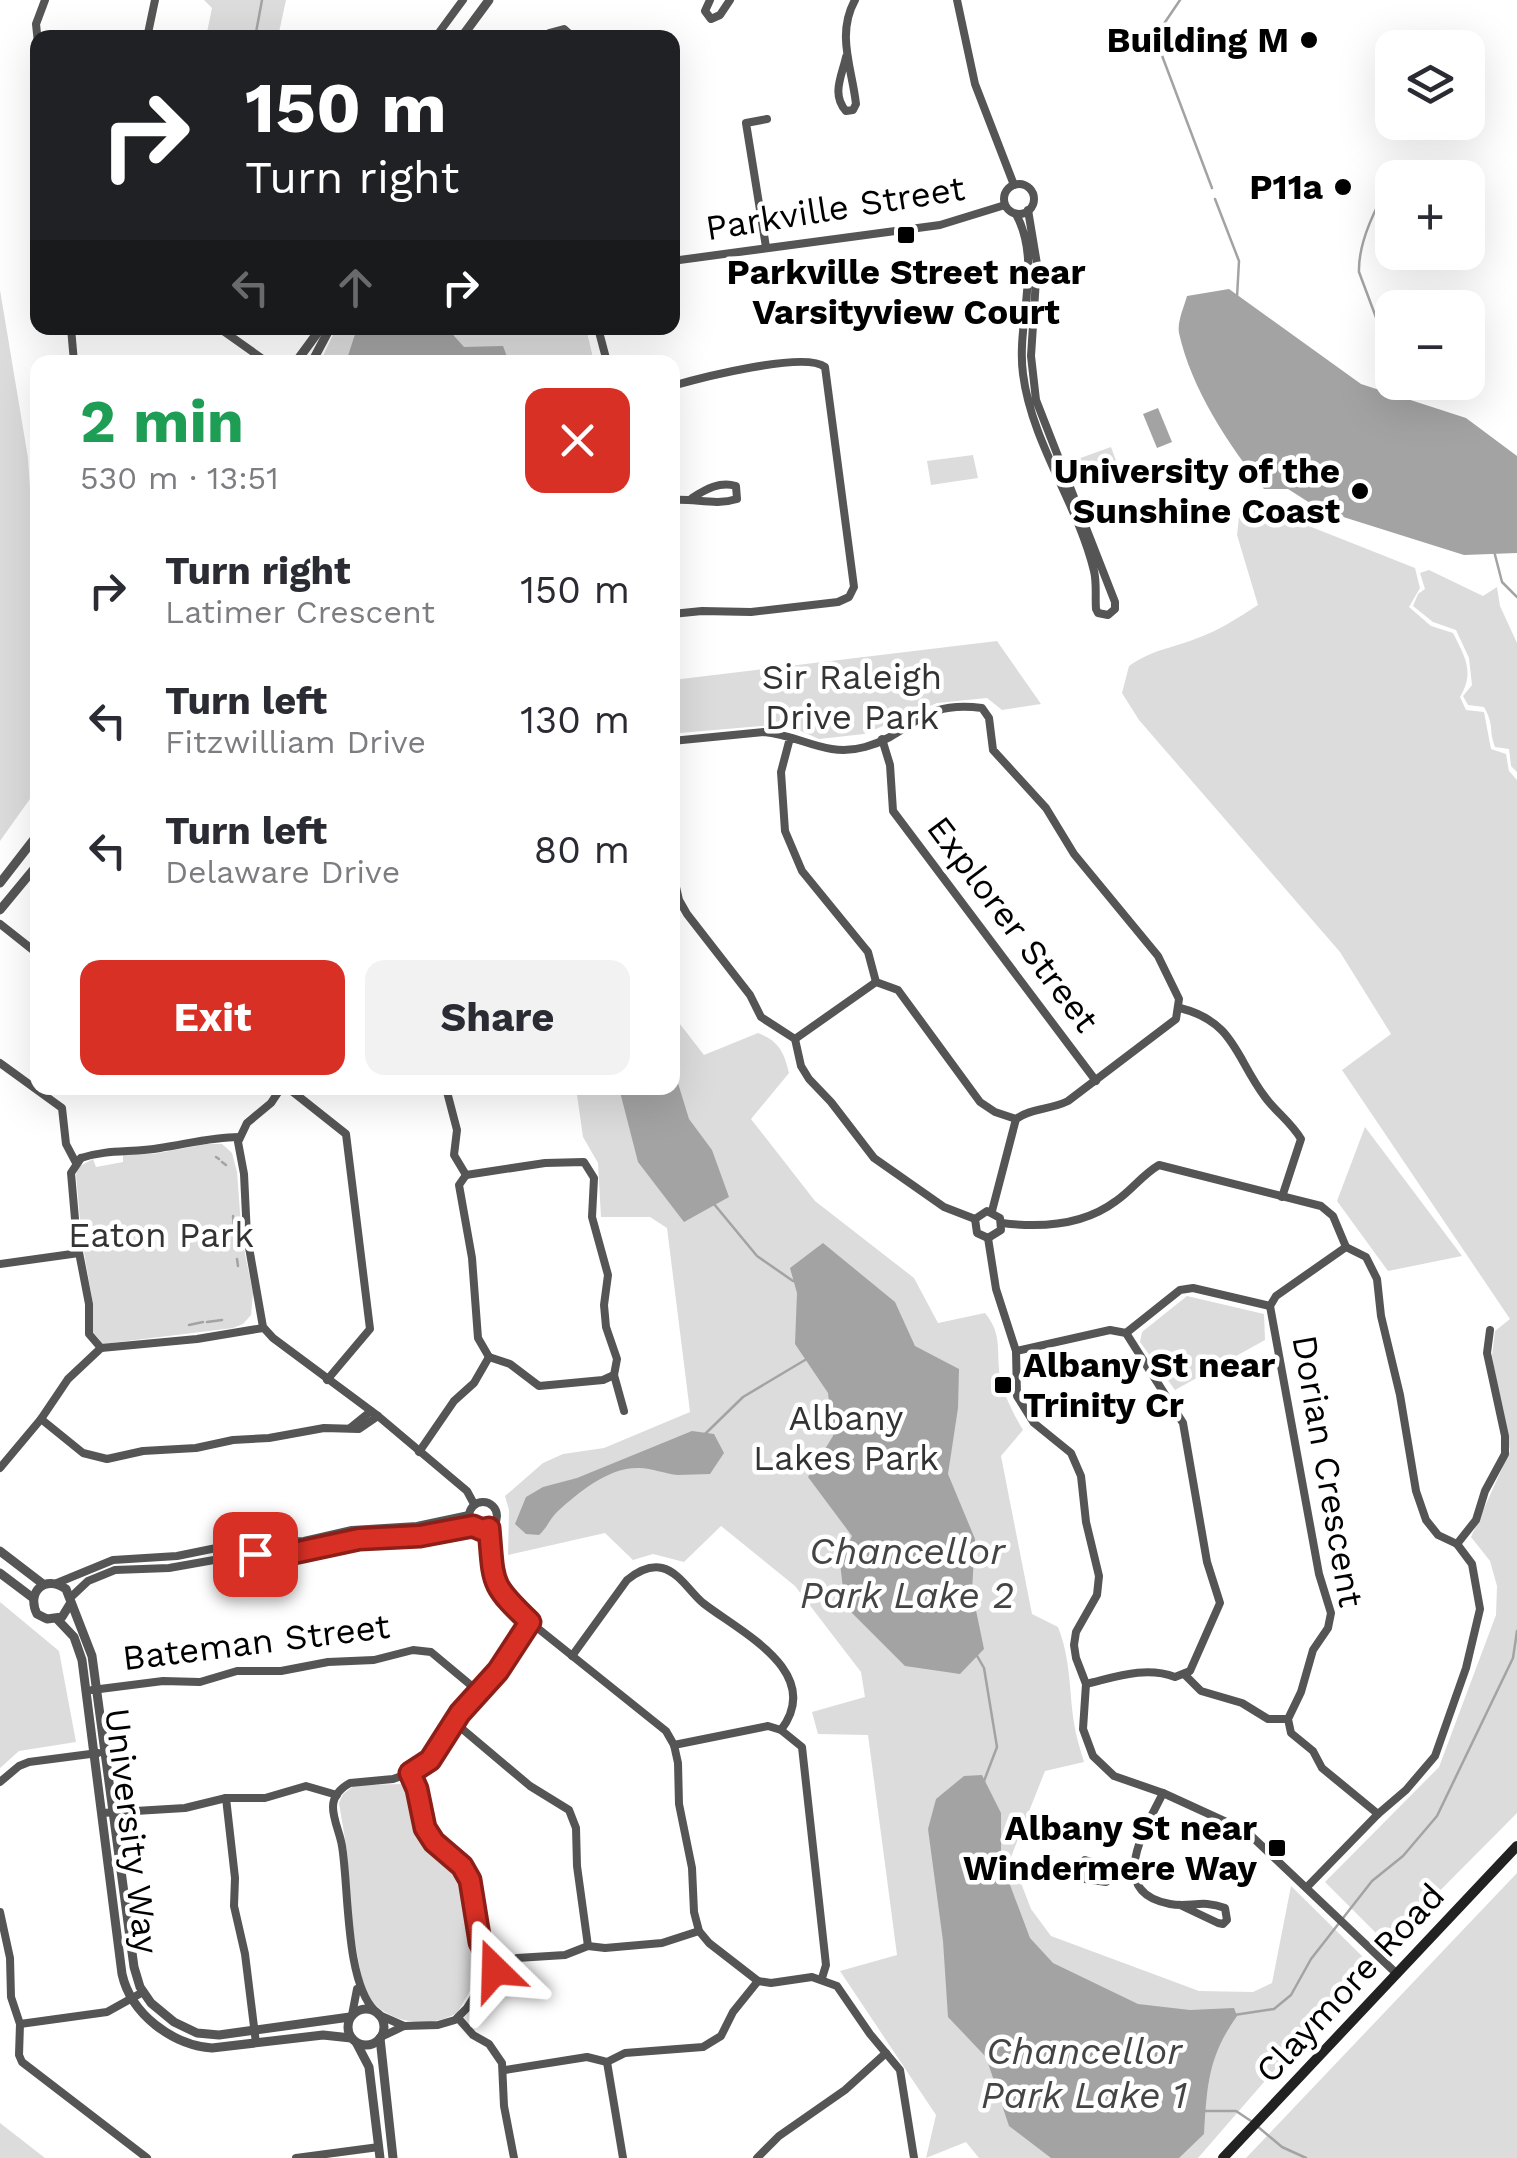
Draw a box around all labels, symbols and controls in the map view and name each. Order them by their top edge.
place label: Building M [1106,19,1289,61]
marker: Building M [1298,29,1320,51]
map controls [1375,30,1485,400]
button: layers [1375,30,1485,140]
text: 150 m [245,67,447,149]
icon: right [80,70,210,200]
text: Turn right [245,151,459,204]
button: + [1375,160,1485,270]
place label: P11a [1249,166,1324,208]
street label: Parkville Street [702,167,968,249]
marker: P11a [1332,176,1354,198]
marker: Parkville Street near Varsityview Court [895,224,917,246]
place label: Parkville Street near Varsityview Court [726,251,1086,333]
icon: left [223,260,278,315]
icon: ahead [328,260,383,315]
icon: right [433,260,488,315]
button: − [1375,290,1485,400]
text: 2 min [80,386,244,457]
button: close [525,388,630,493]
place label: University of the Sunshine Coast [1054,450,1340,532]
text: 530 m · 13:51 [80,459,279,497]
marker: University of the Sunshine Coast [1349,480,1371,502]
text: Turn right [165,549,351,593]
icon: right [80,563,135,618]
text: 150 m [520,568,630,612]
text: Latimer Crescent [165,593,435,631]
park label: Sir Raleigh Drive Park [762,656,942,738]
text: Turn left [165,679,327,723]
icon: left [80,693,135,748]
text: 130 m [520,698,630,742]
text: Fitzwilliam Drive [165,723,426,761]
street label: Explorer Street [918,808,1108,1040]
text: Turn left [165,809,327,853]
icon: left [80,823,135,878]
text: 80 m [534,828,630,872]
text: Delaware Drive [165,853,400,891]
button: Exit [80,960,345,1075]
button: Share [365,960,630,1075]
park label: Eaton Park [68,1214,254,1256]
street label: Dorian Crescent [1283,1332,1373,1611]
place label: Albany St near Trinity Cr [1023,1344,1275,1426]
marker: Albany St near Trinity Cr [992,1374,1014,1396]
park label: Albany Lakes Park [753,1397,939,1479]
pin [213,1512,298,1597]
icon: arrive [228,1527,283,1582]
water label: Chancellor Park Lake 2 [800,1529,1014,1617]
street label: Bateman Street [120,1605,392,1679]
street label: University Way [96,1706,168,1956]
place label: Albany St near Windermere Way [963,1807,1257,1889]
marker: Albany St near Windermere Way [1266,1837,1288,1859]
street label: Claymore Road [1247,1875,1453,2091]
position arrow [443,1918,547,2022]
water label: Chancellor Park Lake 1 [981,2029,1187,2117]

